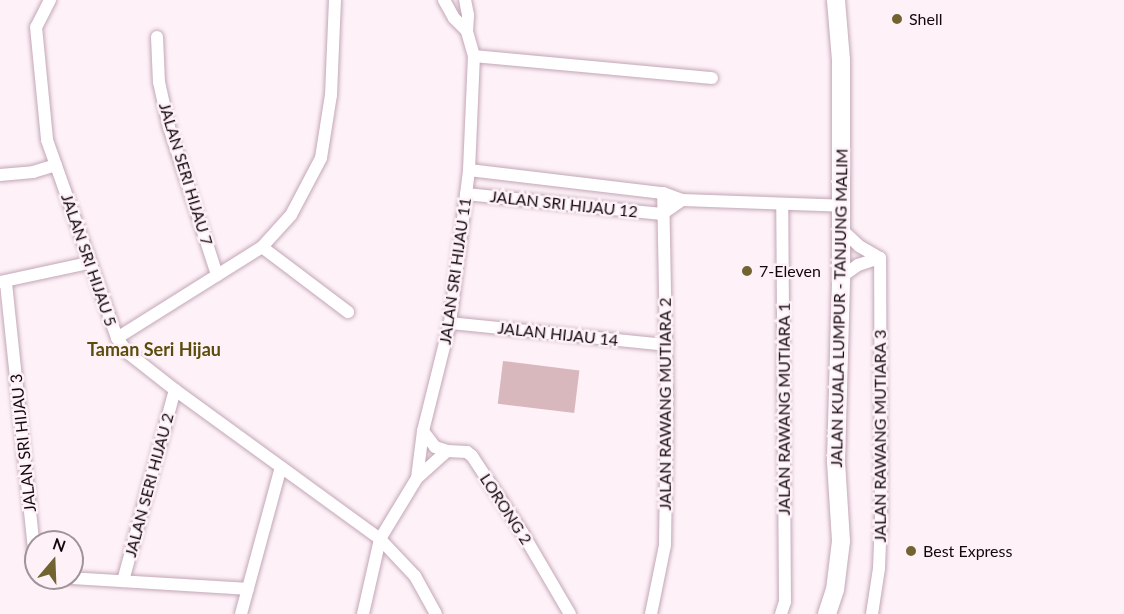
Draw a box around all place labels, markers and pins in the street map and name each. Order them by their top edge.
place label: Shell [909,9,942,29]
marker: Shell [890,12,904,26]
place label: 7-Eleven [759,261,821,281]
marker: 7-Eleven [740,264,754,278]
place label: Best Express [923,541,1012,561]
marker: Best Express [904,544,918,558]

